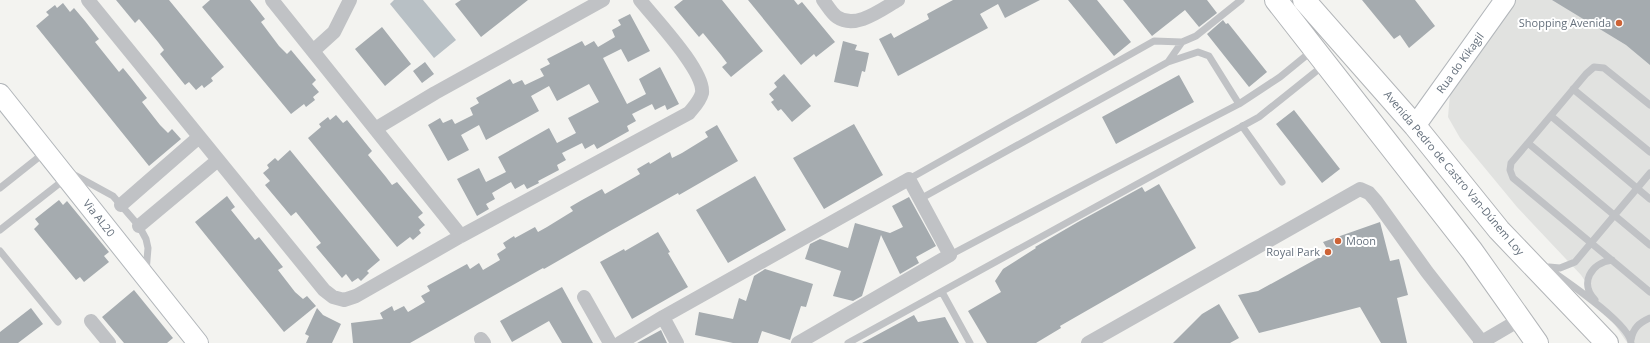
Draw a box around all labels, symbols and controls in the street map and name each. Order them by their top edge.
place label: Shopping Avenida [1519,15,1611,30]
marker: Shopping Avenida [1614,18,1624,28]
street label: Rua do Kikagil [1432,29,1487,96]
street label: Avenida Pedro de Castro Van-Dúnem Loy [1381,87,1528,259]
street label: Via AL20 [80,196,119,239]
place label: Moon [1346,233,1376,248]
marker: Moon [1333,236,1343,246]
place label: Royal Park [1266,244,1320,259]
marker: Royal Park [1323,247,1333,257]

